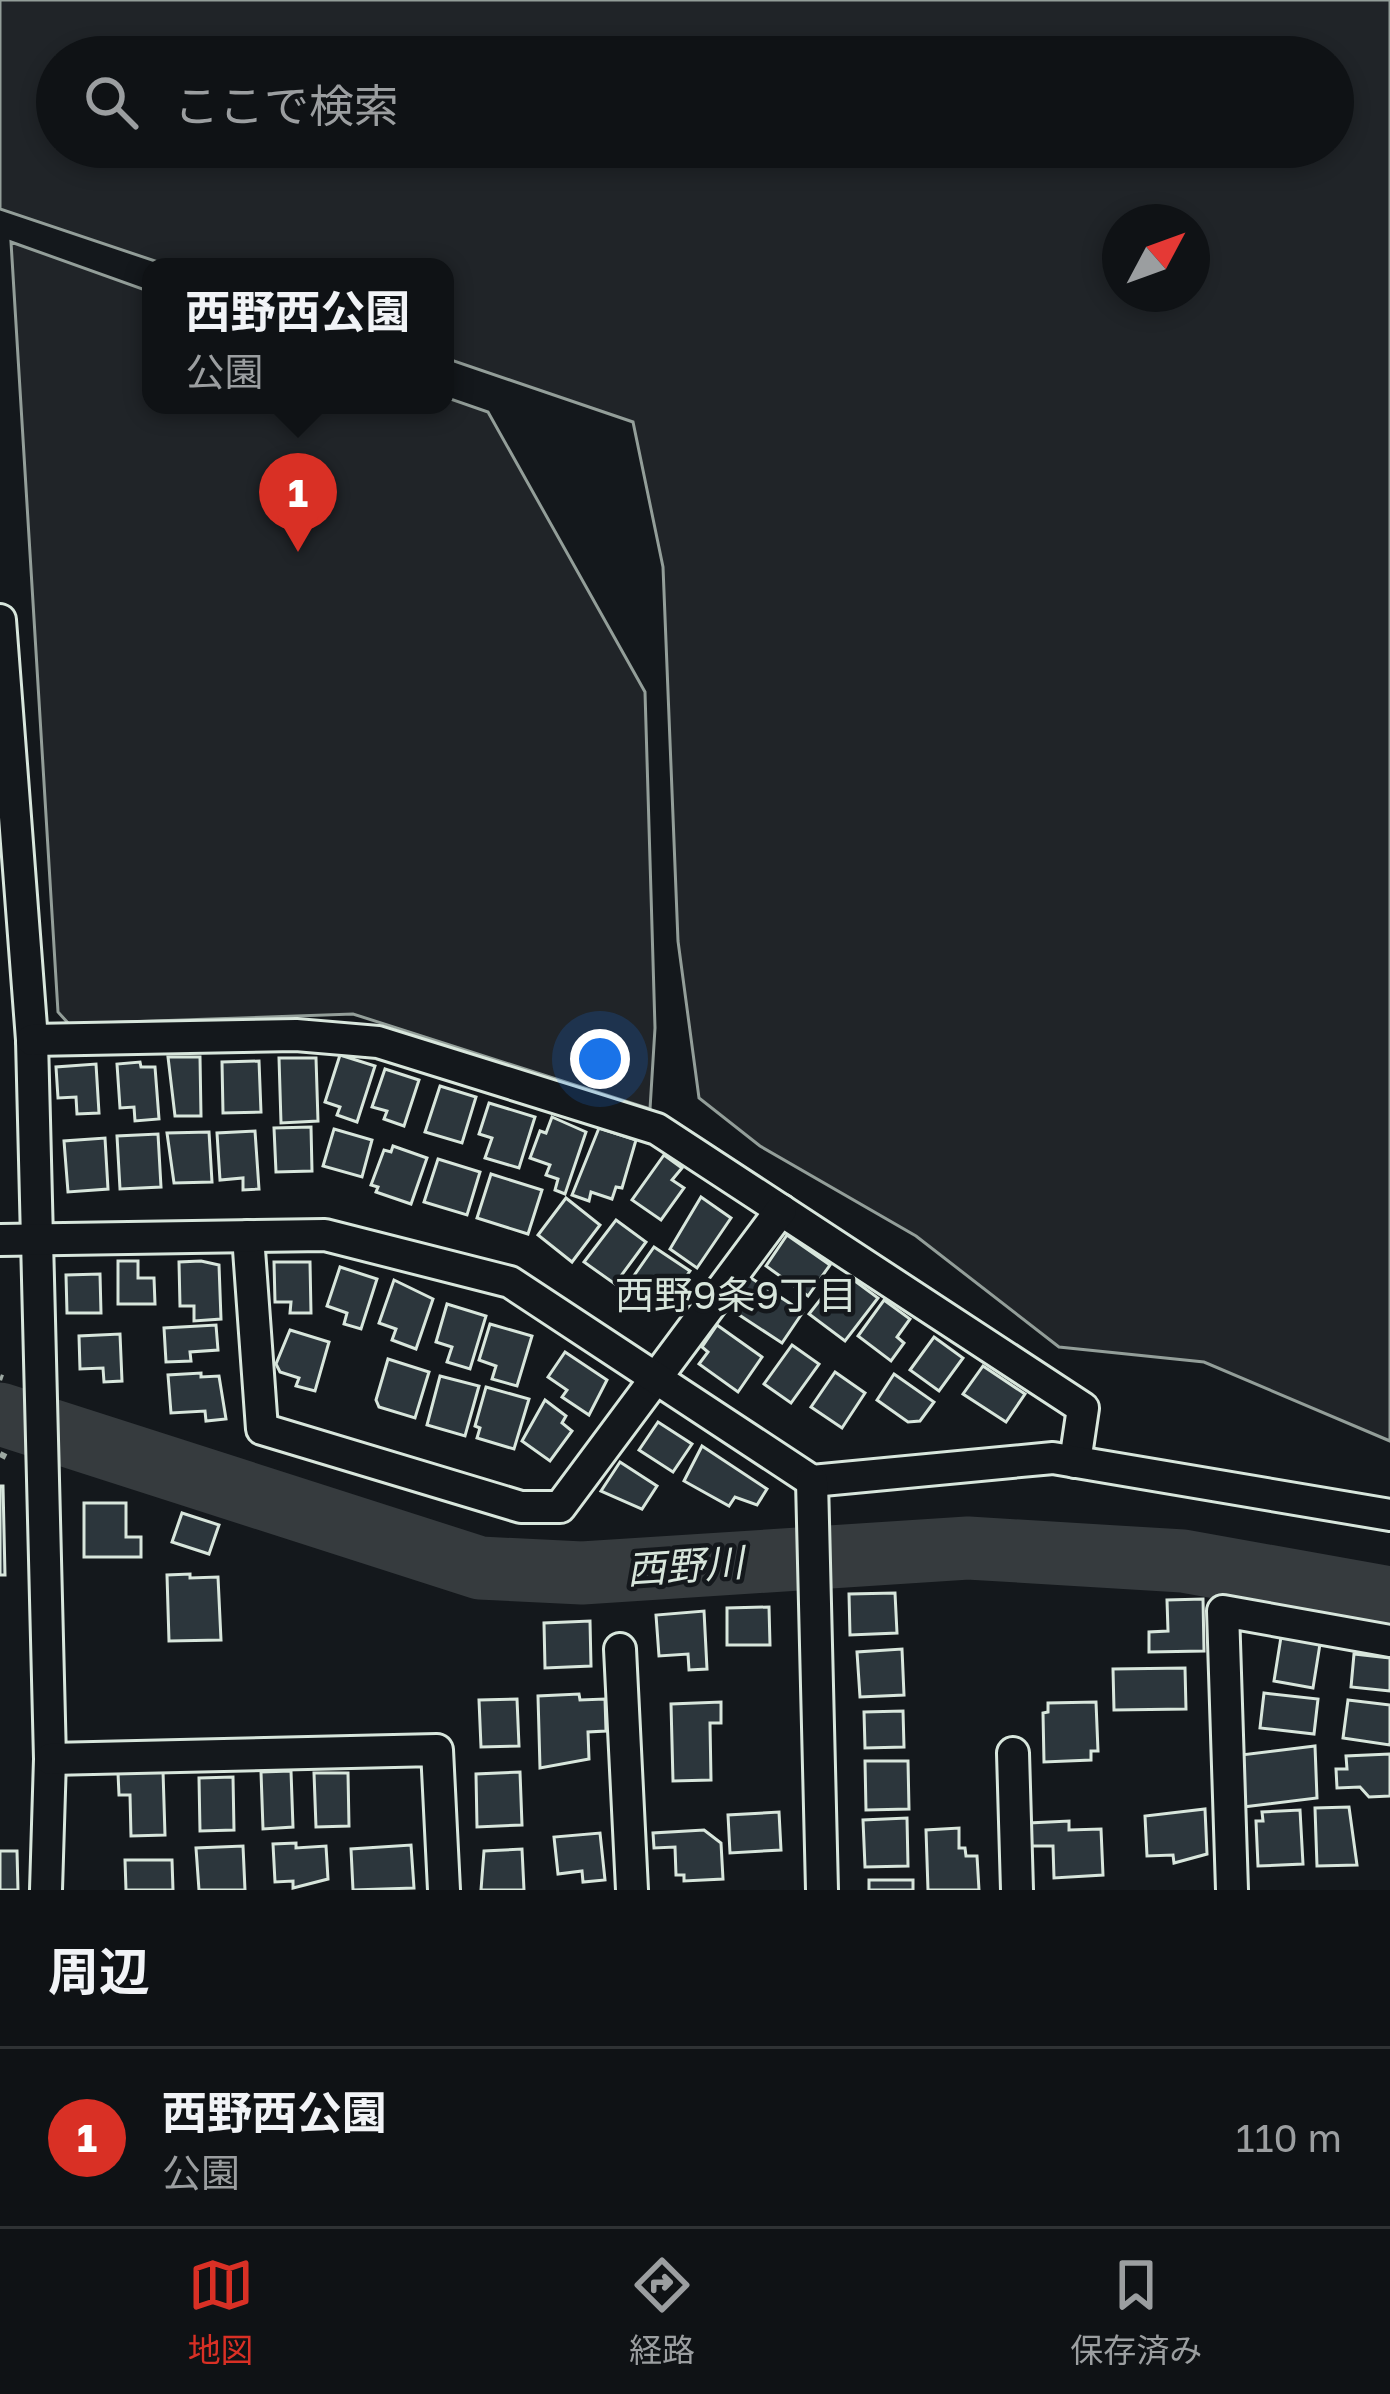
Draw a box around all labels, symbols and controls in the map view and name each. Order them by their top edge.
search box [36,36,1354,168]
icon: search [78,69,144,135]
text: ここで検索 [174,78,399,132]
north arrow [1102,204,1210,312]
popup [142,258,454,414]
text: 西野西公園 [185,284,411,338]
text: 公園 [185,348,264,395]
pin: 1 [259,453,337,552]
your location [570,1029,630,1089]
district label: 西野9条9丁目 [615,1271,857,1318]
water label: 西野川 [625,1538,749,1593]
text: 周辺 [48,1940,150,2001]
text: 西野西公園 [162,2085,387,2139]
text: 1 [77,2114,97,2161]
text: 110 m [1236,2114,1342,2161]
text: 公園 [162,2149,240,2196]
tab: 地図 [188,2252,254,2372]
tab: 経路 [629,2252,695,2372]
tab: 保存済み [1070,2252,1202,2372]

